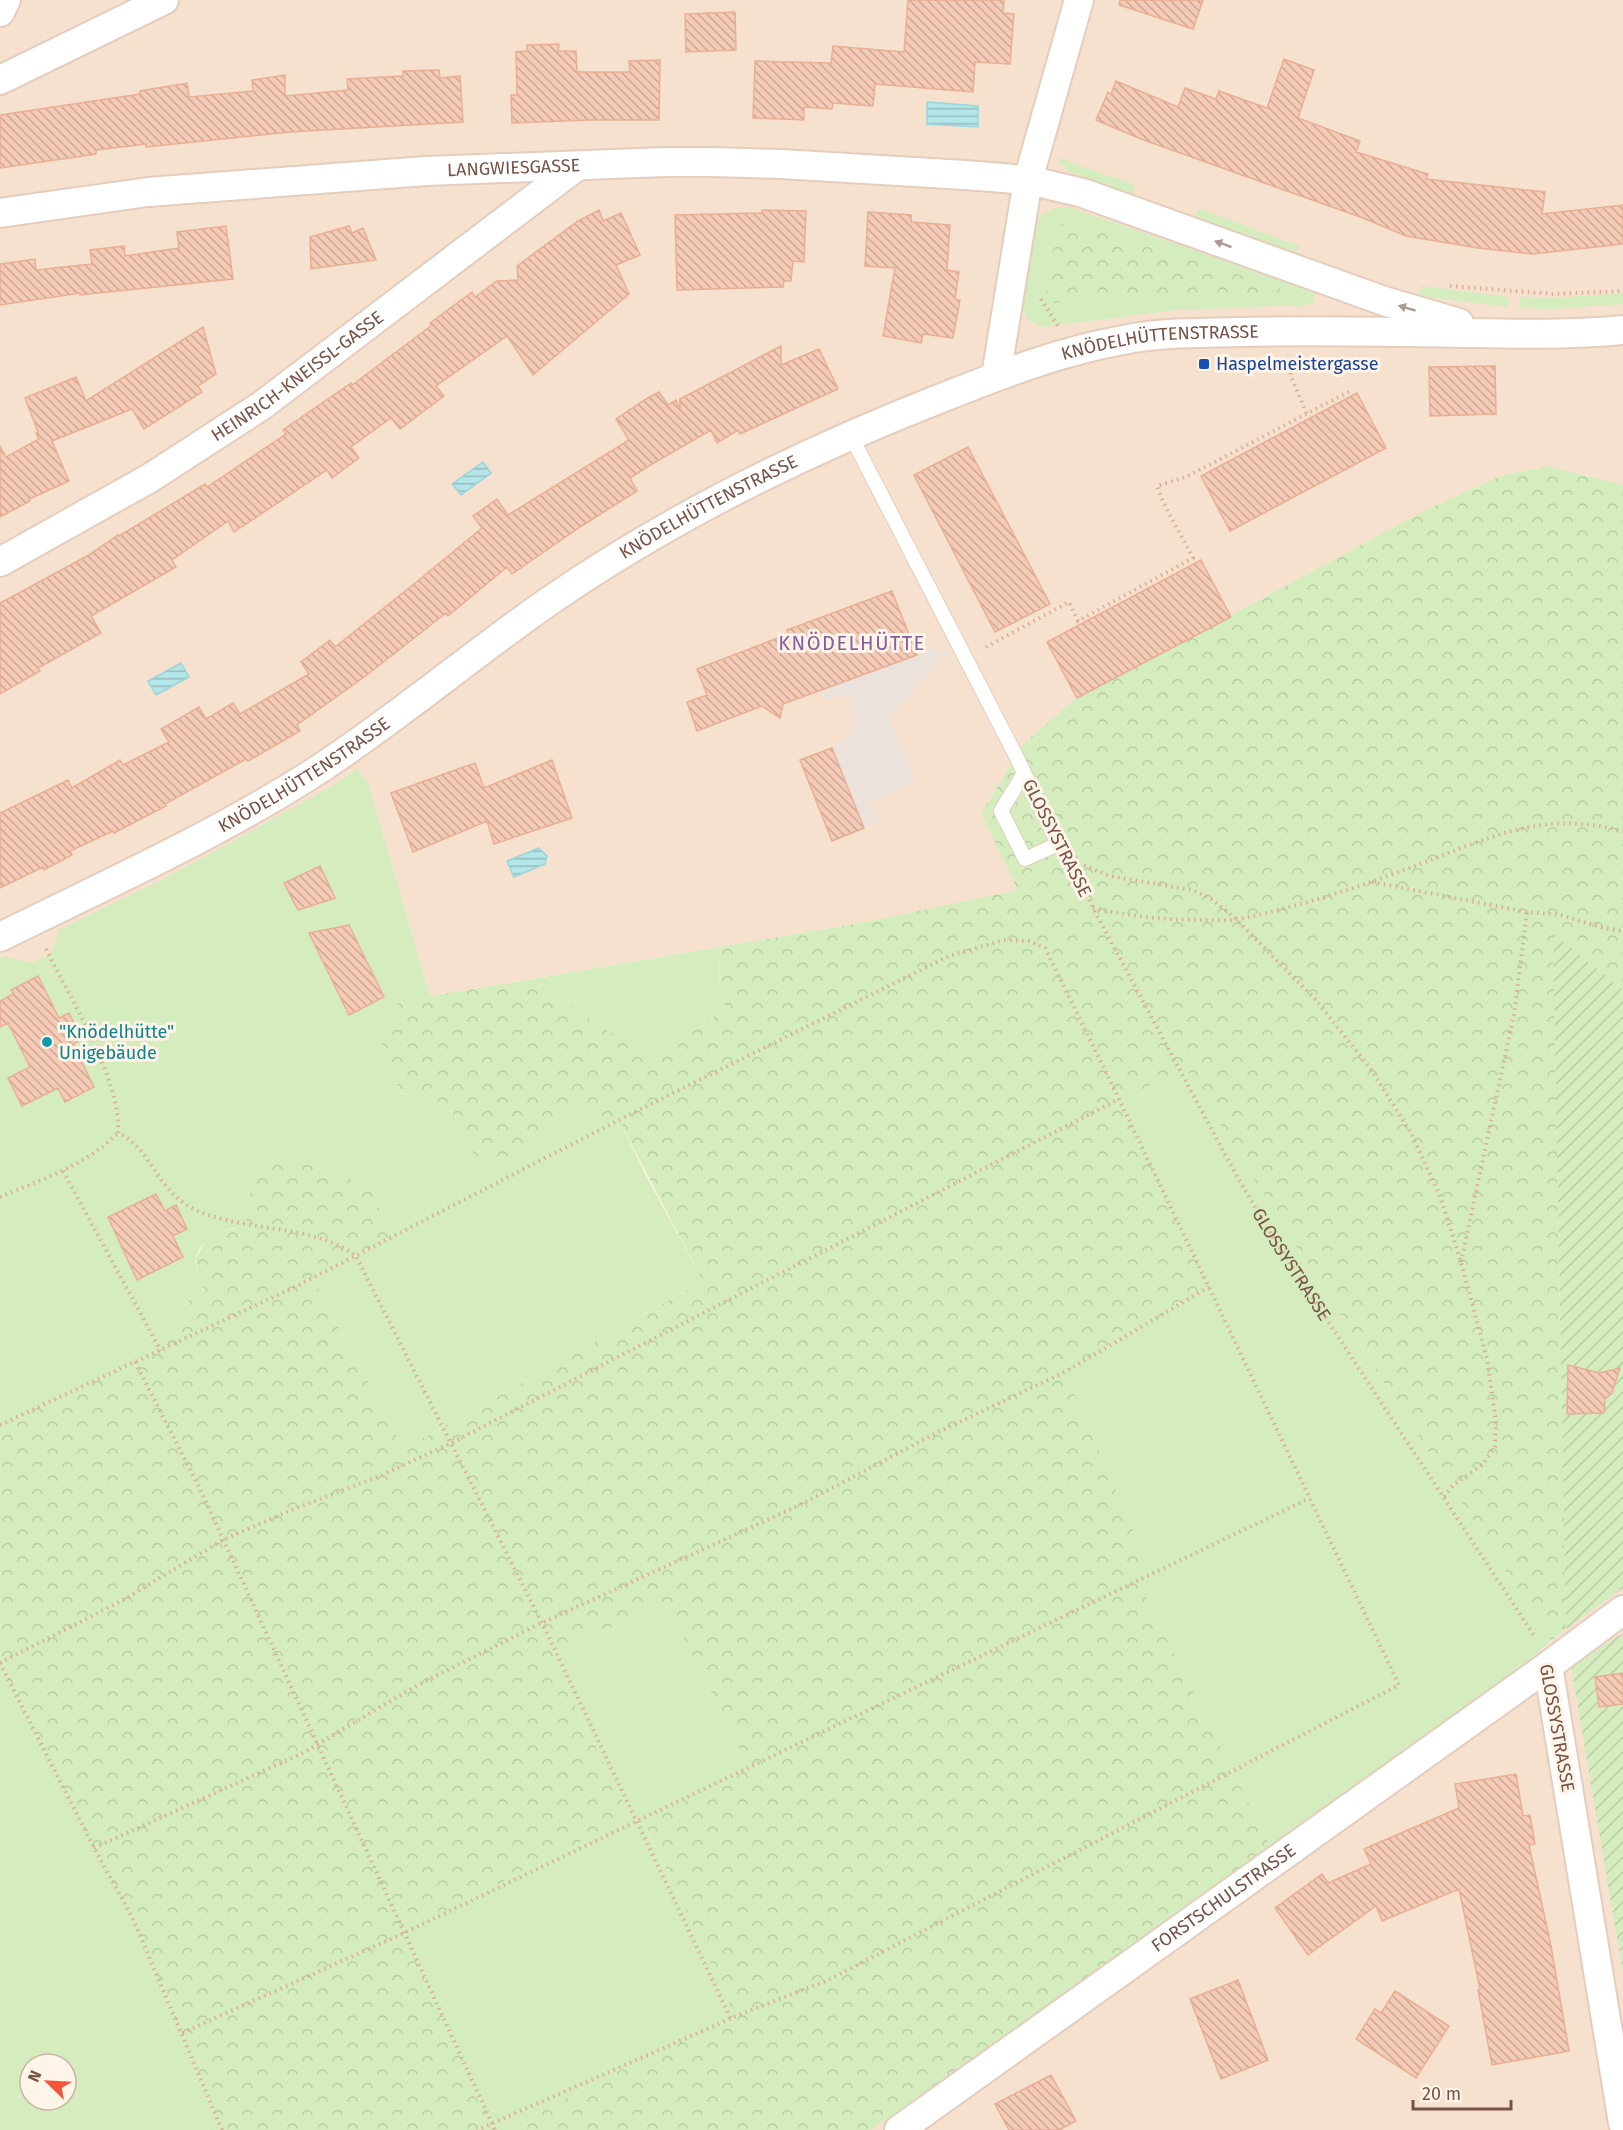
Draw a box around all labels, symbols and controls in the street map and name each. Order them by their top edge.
street label: LANGWIESGASSE [447,154,581,181]
one-way arrow [1214,238,1232,248]
one-way arrow [1398,303,1416,312]
street label: HEINRICH-KNEISSL-GASSE [207,306,388,446]
street label: KNÖDELHÜTTENSTRASSE [1059,321,1259,365]
place label: Haspelmeistergasse [1216,353,1379,375]
marker: Haspelmeistergasse [1197,357,1211,371]
street label: KNÖDELHÜTTENSTRASSE [615,450,801,564]
district label: KNÖDELHÜTTE [778,631,926,655]
street label: KNÖDELHÜTTENSTRASSE [214,712,394,837]
street label: GLOSSYSTRASSE [1018,775,1096,901]
place label: "Knödelhütte" Unigebäude [59,1021,174,1064]
marker: "Knödelhütte" Unigebäude [40,1035,54,1049]
street label: GLOSSYSTRASSE [1247,1204,1336,1325]
street label: GLOSSYSTRASSE [1535,1662,1579,1794]
street label: FORSTSCHULSTRASSE [1147,1839,1300,1957]
north arrow [18,2052,78,2112]
text: N [24,2067,46,2085]
scale bar [1413,2073,1510,2111]
text: 20 m [1422,2083,1461,2105]

